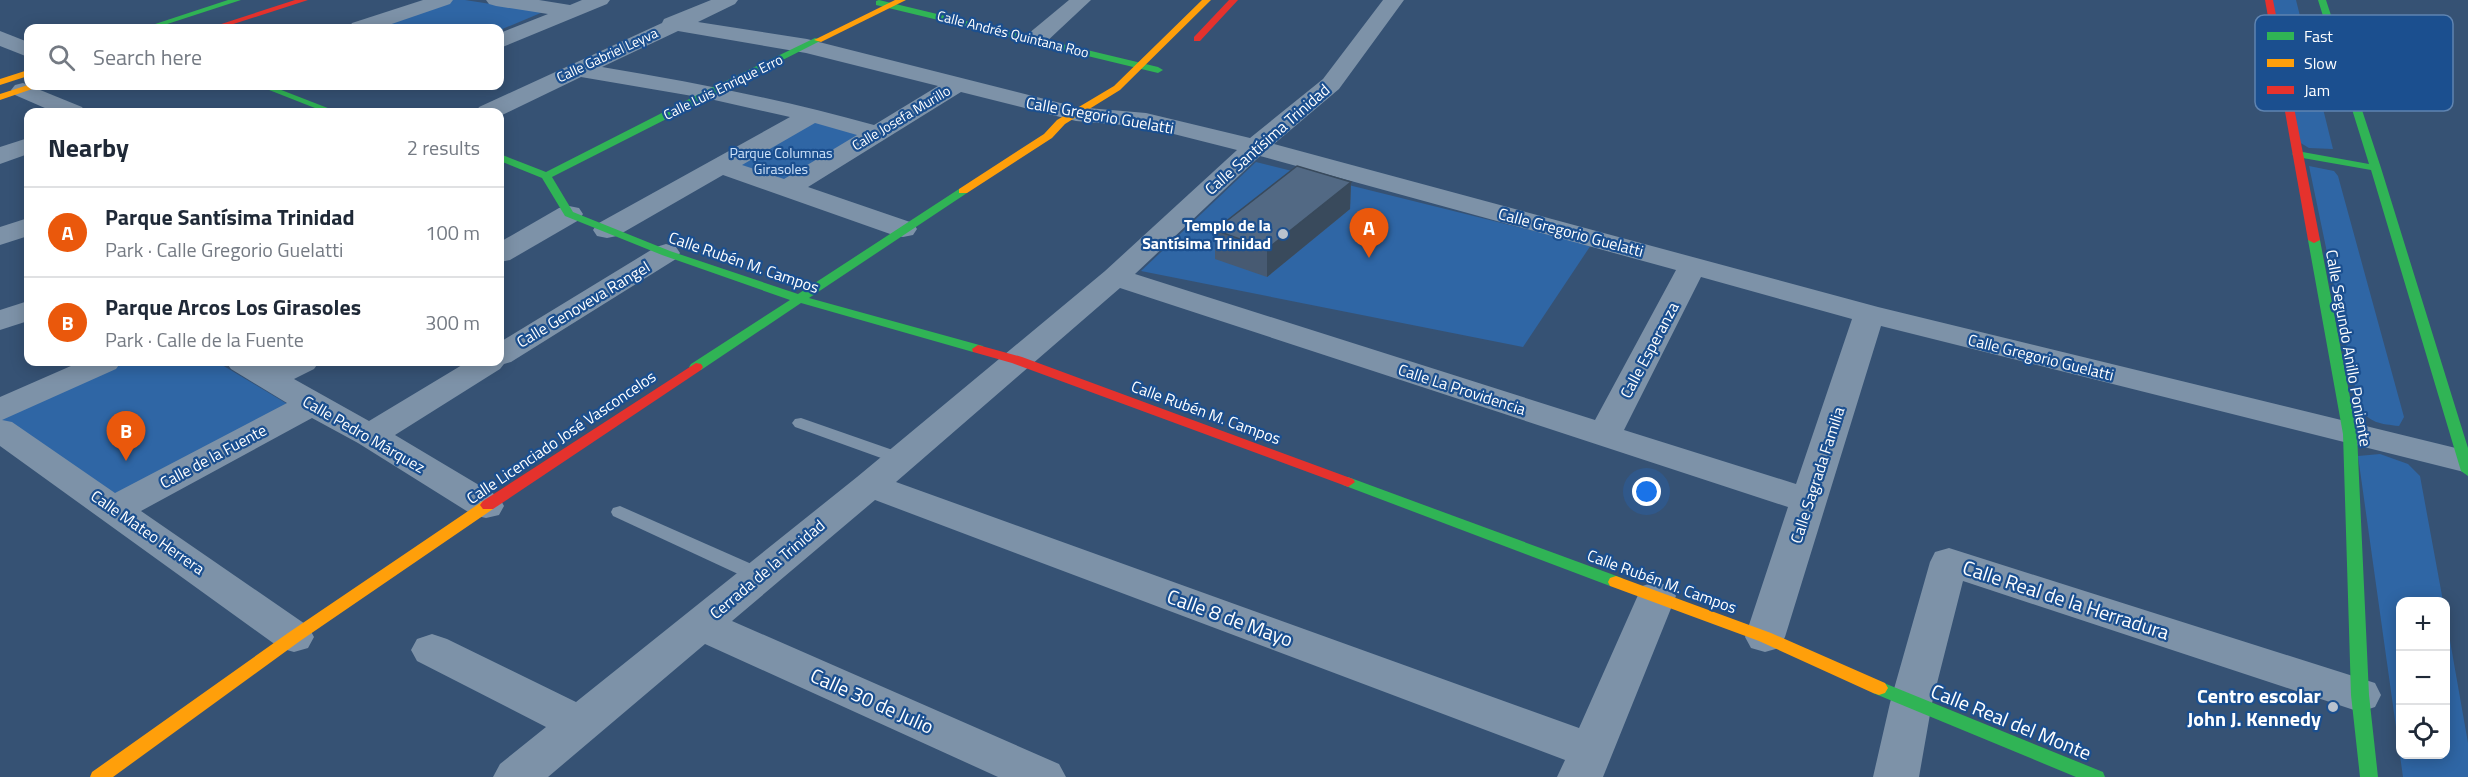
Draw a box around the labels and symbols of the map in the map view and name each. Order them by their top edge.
street label: Calle Andrés Quintana Roo [935,4,1091,63]
legend [2255,15,2453,111]
street label: Calle Gabriel Leyva [553,22,661,87]
text: Fast [2304,24,2333,48]
street label: Calle Luis Enrique Erro [659,48,786,125]
text: Slow [2304,51,2337,75]
street label: Calle Santísima Trinidad [1199,78,1335,200]
text: Jam [2304,78,2330,102]
street label: Calle Josefa Murillo [847,80,954,155]
street label: Calle Gregorio Guelatti [1024,90,1176,140]
park label: Parque Columnas Girasoles [729,142,833,179]
street label: Calle Gregorio Guelatti [1496,201,1646,263]
pin: A [1350,208,1388,258]
place label: Templo de la Santísima Trinidad [1142,213,1271,255]
street label: Calle Rubén M. Campos [666,225,822,299]
marker: Templo de la Santísima Trinidad [1276,227,1290,241]
street label: Calle Segundo Anillo Poniente [2320,248,2378,448]
street label: Calle Genoveva Rangel [512,255,654,353]
street label: Calle Esperanza [1614,298,1684,402]
street label: Calle Gregorio Guelatti [1966,327,2116,387]
street label: Calle La Providencia [1395,357,1529,421]
street label: Calle Licenciado José Vasconcelos [461,364,661,510]
street label: Calle Rubén M. Campos [1128,374,1284,450]
street label: Calle Pedro Márquez [298,389,430,479]
street label: Calle Sagrada Familia [1784,404,1850,546]
pin: B [106,412,146,461]
street label: Calle de la Fuente [155,418,271,494]
your location [1632,477,1661,506]
street label: Calle Mateo Herrera [86,484,210,580]
street label: Cerrada de la Trinidad [704,513,830,625]
street label: Calle Rubén M. Campos [1584,543,1740,619]
street label: Calle Real de la Herradura [1959,551,2173,648]
street label: Calle 8 de Mayo [1163,580,1298,655]
street label: Calle 30 de Julio [805,659,939,742]
street label: Calle Real del Monte [1926,675,2096,768]
place label: Centro escolar John J. Kennedy [2187,680,2322,734]
marker: Centro escolar John J. Kennedy [2326,700,2340,714]

